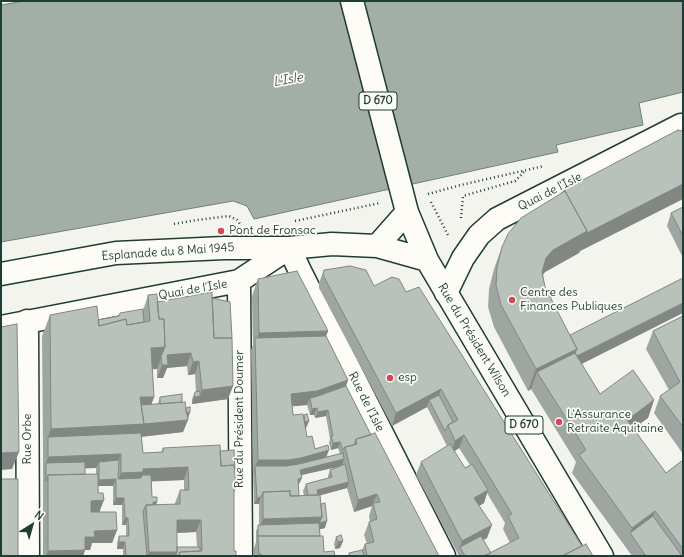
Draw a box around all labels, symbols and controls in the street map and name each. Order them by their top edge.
water label: L'Isle [272,70,304,90]
road number: D 670 [359,92,397,110]
street label: Quai de l'Isle [516,170,584,214]
place label: Pont de Fronsac [229,224,316,238]
marker: Pont de Fronsac [216,226,226,236]
street label: Esplanade du 8 Mai 1945 [101,240,235,264]
street label: Quai de l'Isle [158,277,228,303]
street label: Rue du Président Wilson [434,281,514,399]
place label: Centre des Finances Publiques [520,286,623,314]
marker: Centre des Finances Publiques [507,295,517,305]
street label: Rue du Président Doumer [233,350,247,488]
street label: Rue de l'Isle [345,370,387,434]
place label: esp [398,371,417,385]
marker: esp [385,373,395,383]
place label: L'Assurance Retraite Aquitaine [567,408,663,436]
street label: Rue Orbe [21,413,35,465]
road number: D 670 [505,416,543,434]
marker: L'Assurance Retraite Aquitaine [554,417,564,427]
north arrow [12,505,52,545]
text: N [32,508,46,523]

